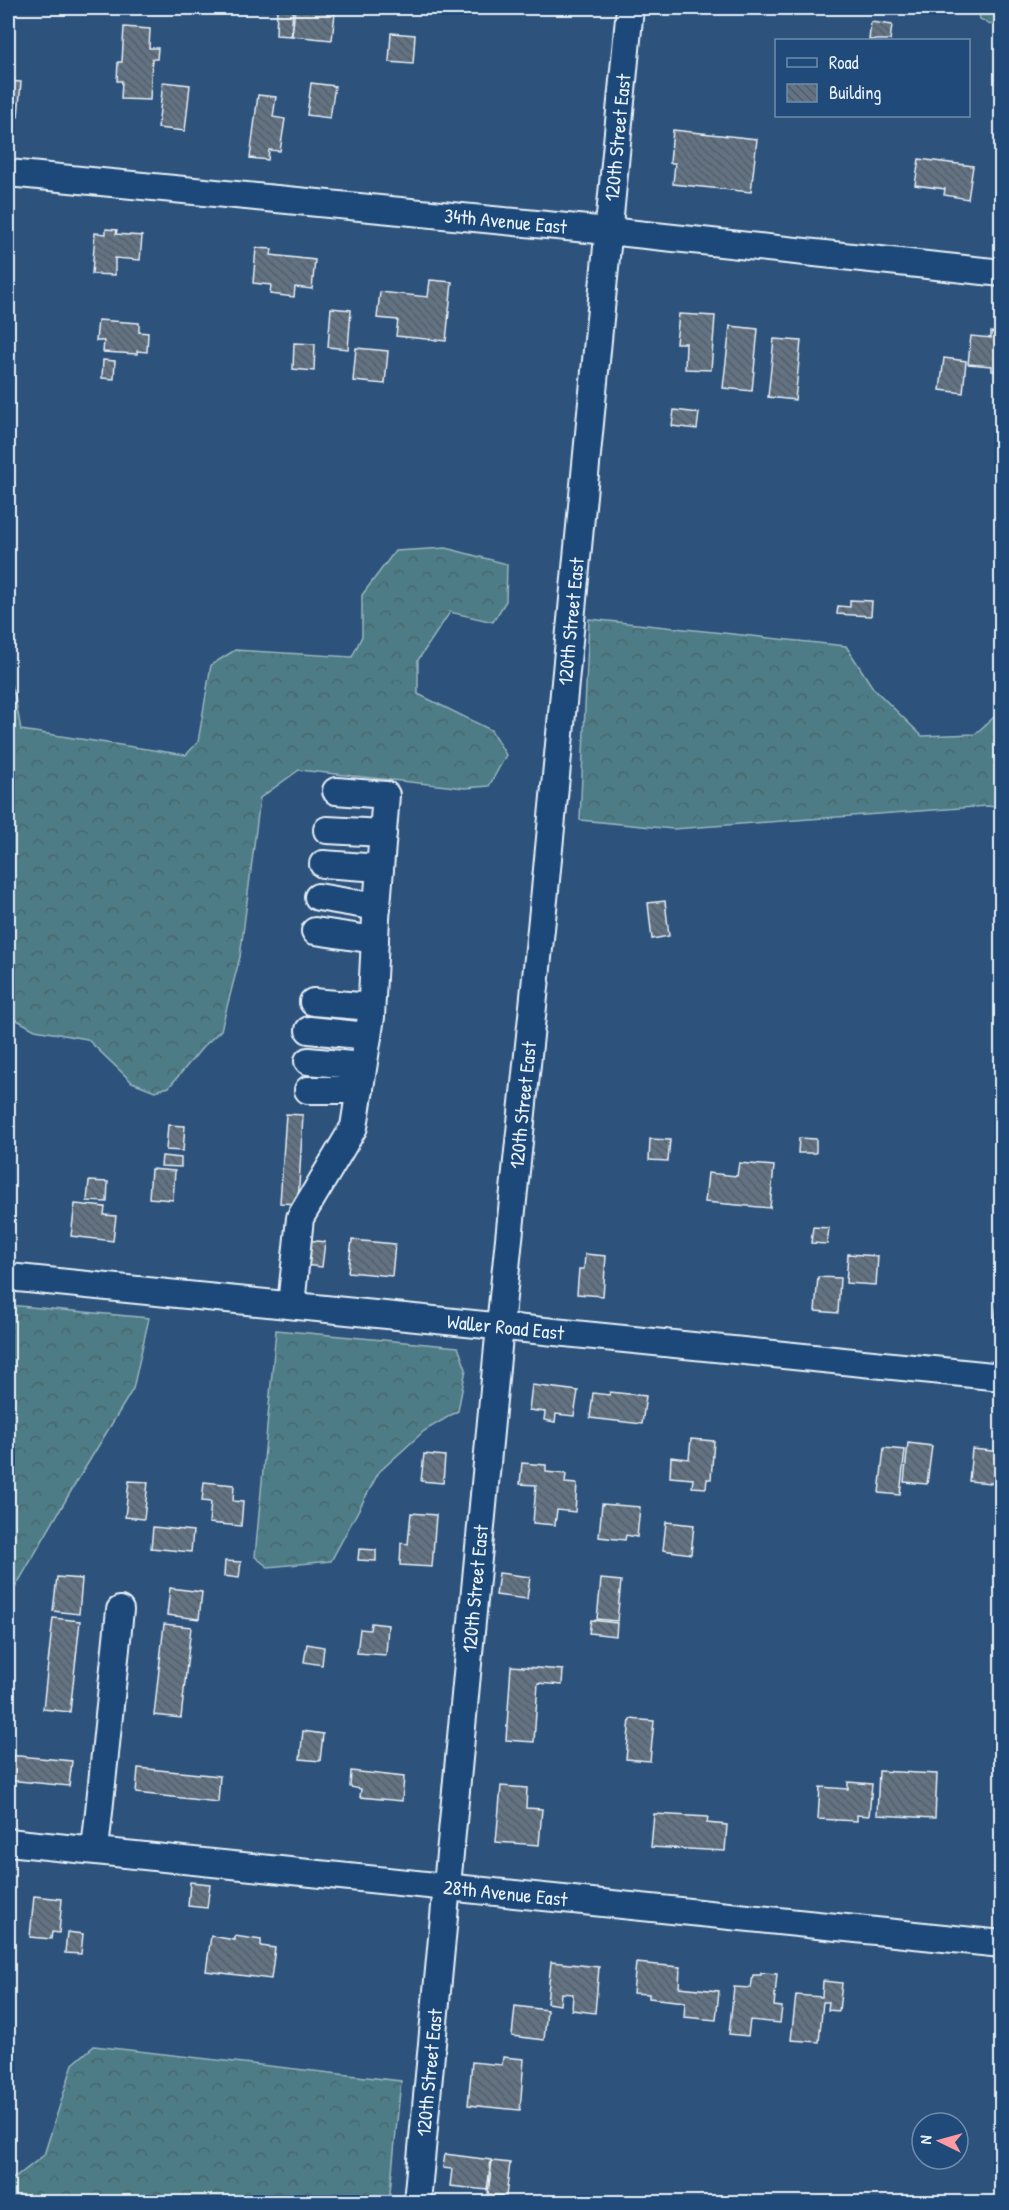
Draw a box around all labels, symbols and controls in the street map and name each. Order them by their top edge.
legend [775,39,970,117]
text: Road [829,50,859,75]
street label: 120th Street East [597,72,637,203]
text: Building [829,80,881,105]
street label: 34th Avenue East [443,201,569,240]
street label: 120th Street East [551,555,590,686]
street label: 120th Street East [502,1039,542,1170]
street label: Waller Road East [446,1307,567,1346]
street label: 120th Street East [455,1523,494,1654]
street label: 28th Avenue East [442,1873,570,1912]
street label: 120th Street East [409,2006,448,2138]
north arrow [910,2111,970,2171]
text: N [914,2134,936,2145]

